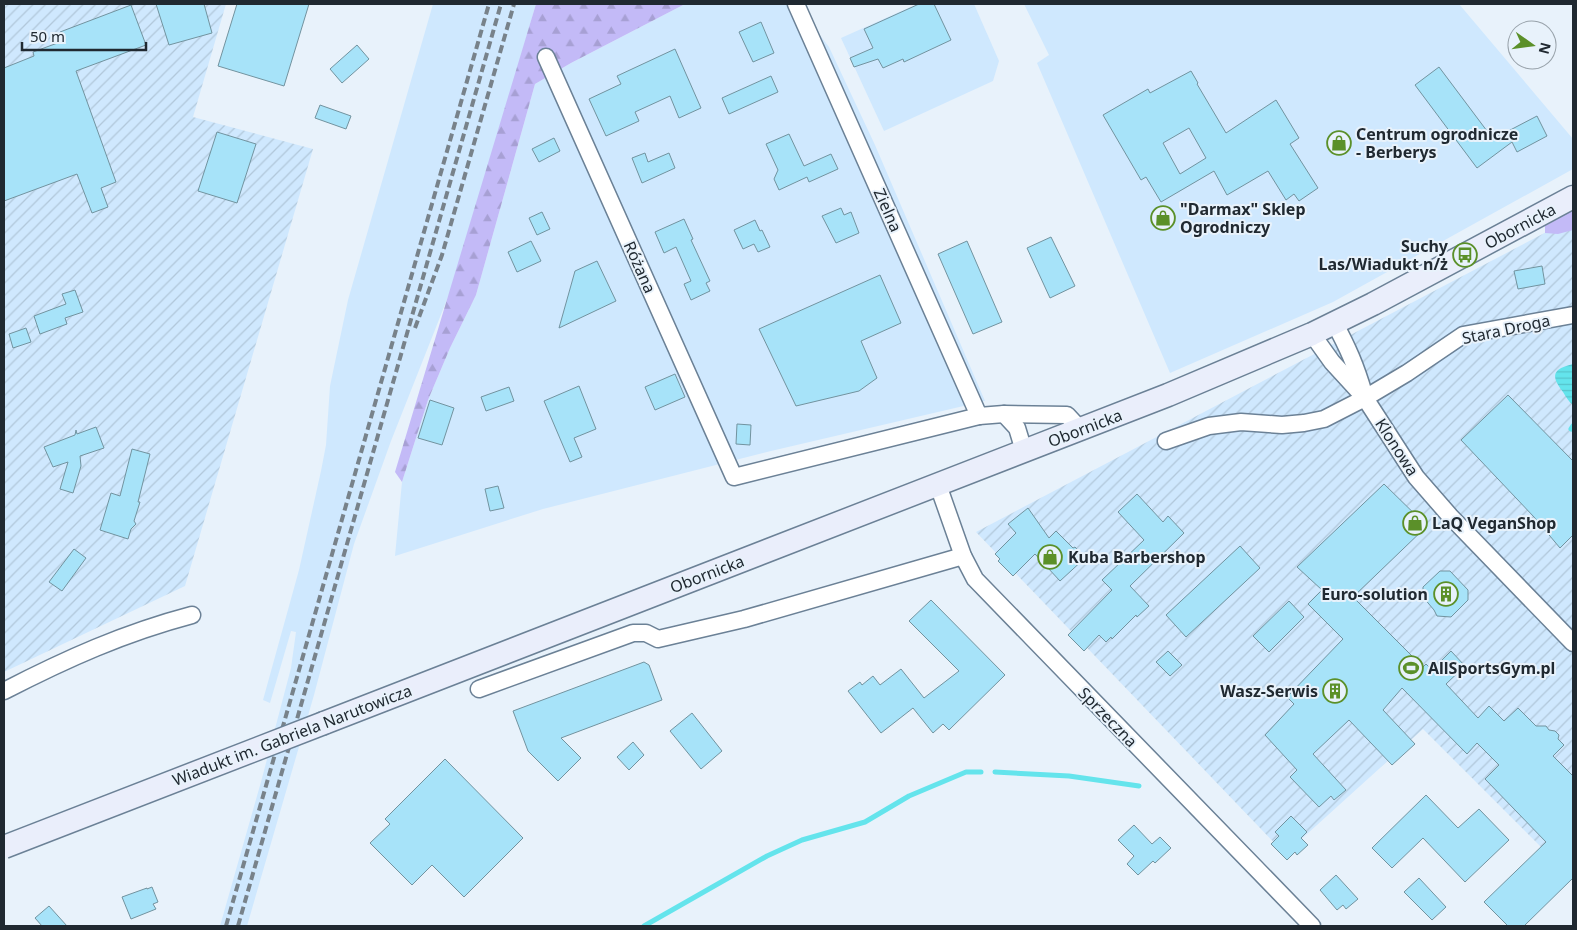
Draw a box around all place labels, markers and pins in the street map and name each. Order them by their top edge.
place label: Centrum ogrodnicze - Berberys [1356,123,1518,163]
shop icon: Centrum ogrodnicze - Berberys [1326,130,1352,156]
place label: "Darmax" Sklep Ogrodniczy [1180,198,1306,238]
shop icon: "Darmax" Sklep Ogrodniczy [1150,205,1176,231]
place label: Suchy Las/Wiadukt n/ż [1318,235,1449,275]
bus stop icon: Suchy Las/Wiadukt n/ż [1452,242,1478,268]
shop icon: LaQ VeganShop [1402,510,1428,536]
place label: LaQ VeganShop [1432,512,1556,534]
shop icon: Kuba Barbershop [1037,544,1063,570]
place label: Kuba Barbershop [1068,546,1206,568]
building icon: Euro-solution [1433,581,1459,607]
place label: Euro-solution [1321,583,1428,605]
sports icon: AllSportsGym.pl [1398,655,1424,681]
place label: AllSportsGym.pl [1428,657,1555,679]
building icon: Wasz-Serwis [1322,678,1348,704]
place label: Wasz-Serwis [1220,680,1318,702]

